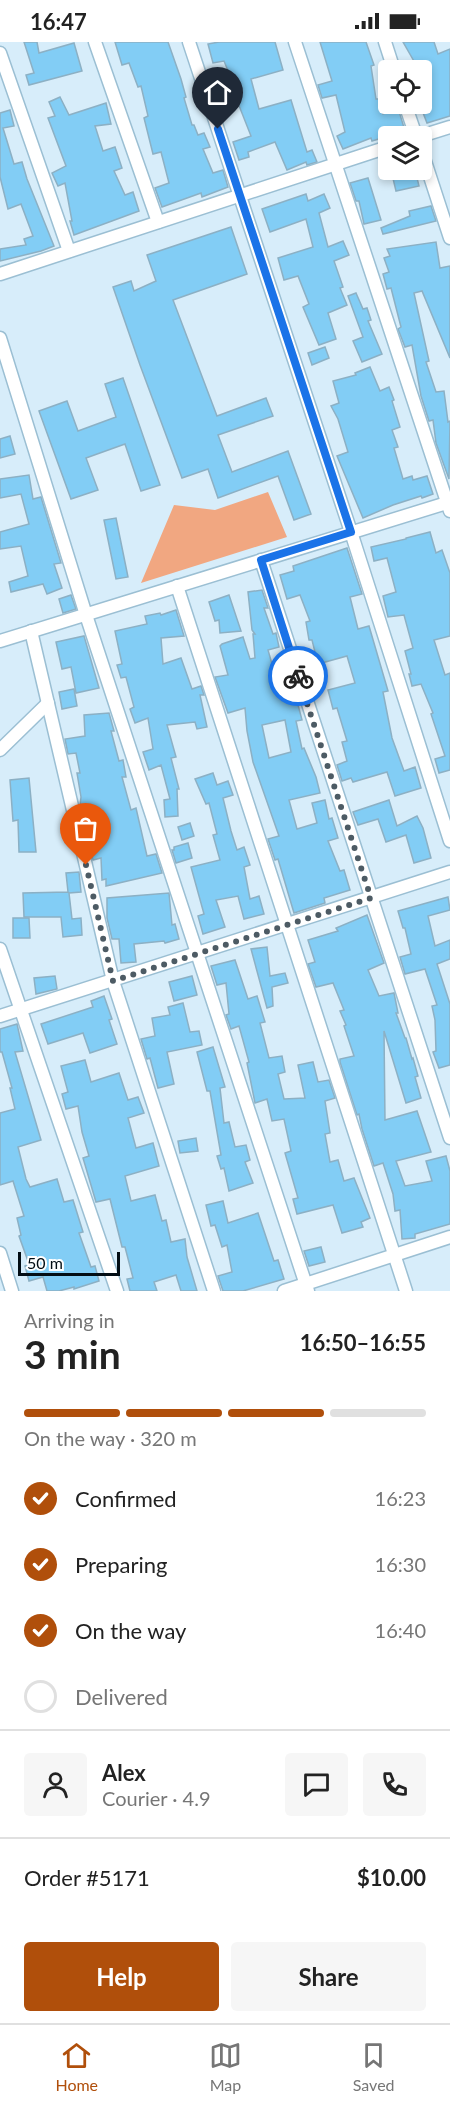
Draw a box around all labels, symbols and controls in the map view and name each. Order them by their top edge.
text: 16:47 [30,8,87,35]
map controls [378,60,432,180]
button: locate [378,60,432,114]
pin [192,67,243,129]
icon: home [201,76,234,109]
button: layers [378,126,432,180]
courier [268,646,328,706]
icon: bike [282,660,315,693]
pin [60,803,111,865]
icon: bag [69,812,102,845]
scale bar [18,1249,120,1276]
text: 50 m [27,1253,63,1272]
text: Arriving in [24,1308,115,1332]
text: 16:50–16:55 [300,1329,426,1356]
text: 3 min [24,1331,121,1377]
text: On the way · 320 m [24,1426,197,1450]
icon: check [24,1482,57,1515]
text: Confirmed [75,1485,177,1512]
text: 16:23 [375,1486,426,1510]
icon: check [24,1548,57,1581]
text: Preparing [75,1551,167,1578]
text: 16:30 [375,1552,426,1576]
icon: check [24,1614,57,1647]
text: On the way [75,1617,186,1644]
text: 16:40 [375,1618,426,1642]
text: Delivered [75,1683,168,1710]
button: person [24,1753,87,1816]
button: chat [285,1753,348,1816]
button: phone [363,1753,426,1816]
text: Alex [102,1759,146,1786]
text: Courier · 4.9 [102,1786,211,1810]
text: Order #5171 [24,1864,150,1891]
text: $10.00 [357,1864,426,1891]
button: Help [24,1942,219,2011]
button: Share [231,1942,426,2011]
tab: Home [55,2039,98,2094]
tab: Map [209,2039,242,2094]
tab: Saved [353,2039,395,2094]

